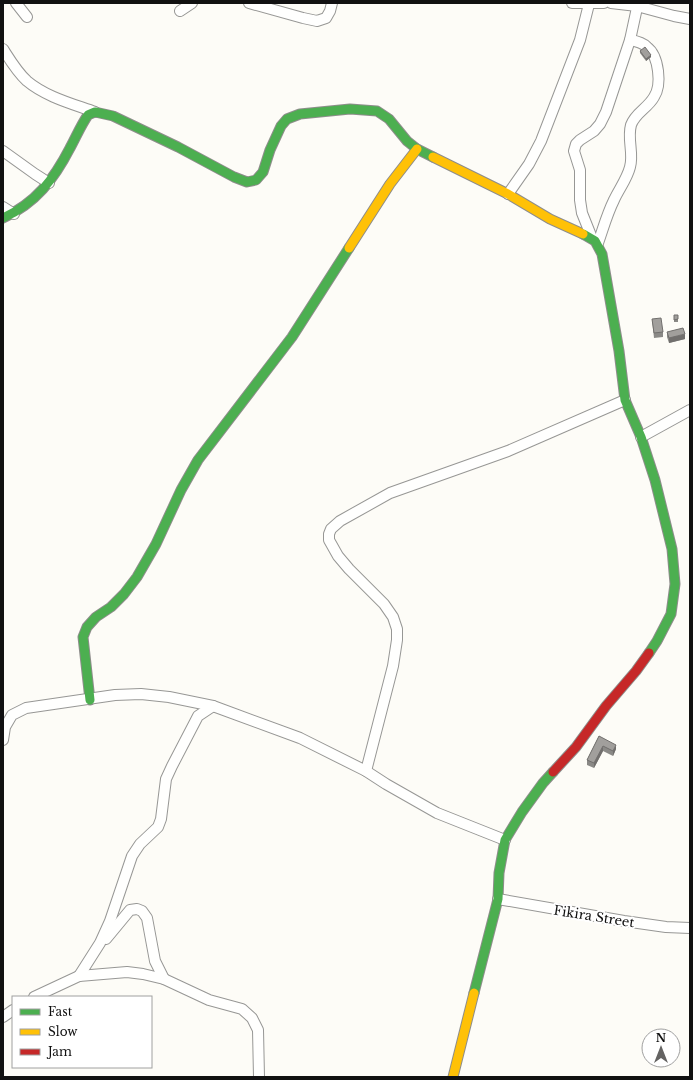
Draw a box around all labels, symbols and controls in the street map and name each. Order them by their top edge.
street label: Fikira Street [552,902,636,931]
legend [12,996,152,1068]
text: Fast [48,1004,73,1019]
text: Slow [48,1024,78,1039]
north arrow [641,1028,681,1068]
text: N [656,1031,667,1045]
text: Jam [46,1044,72,1059]

